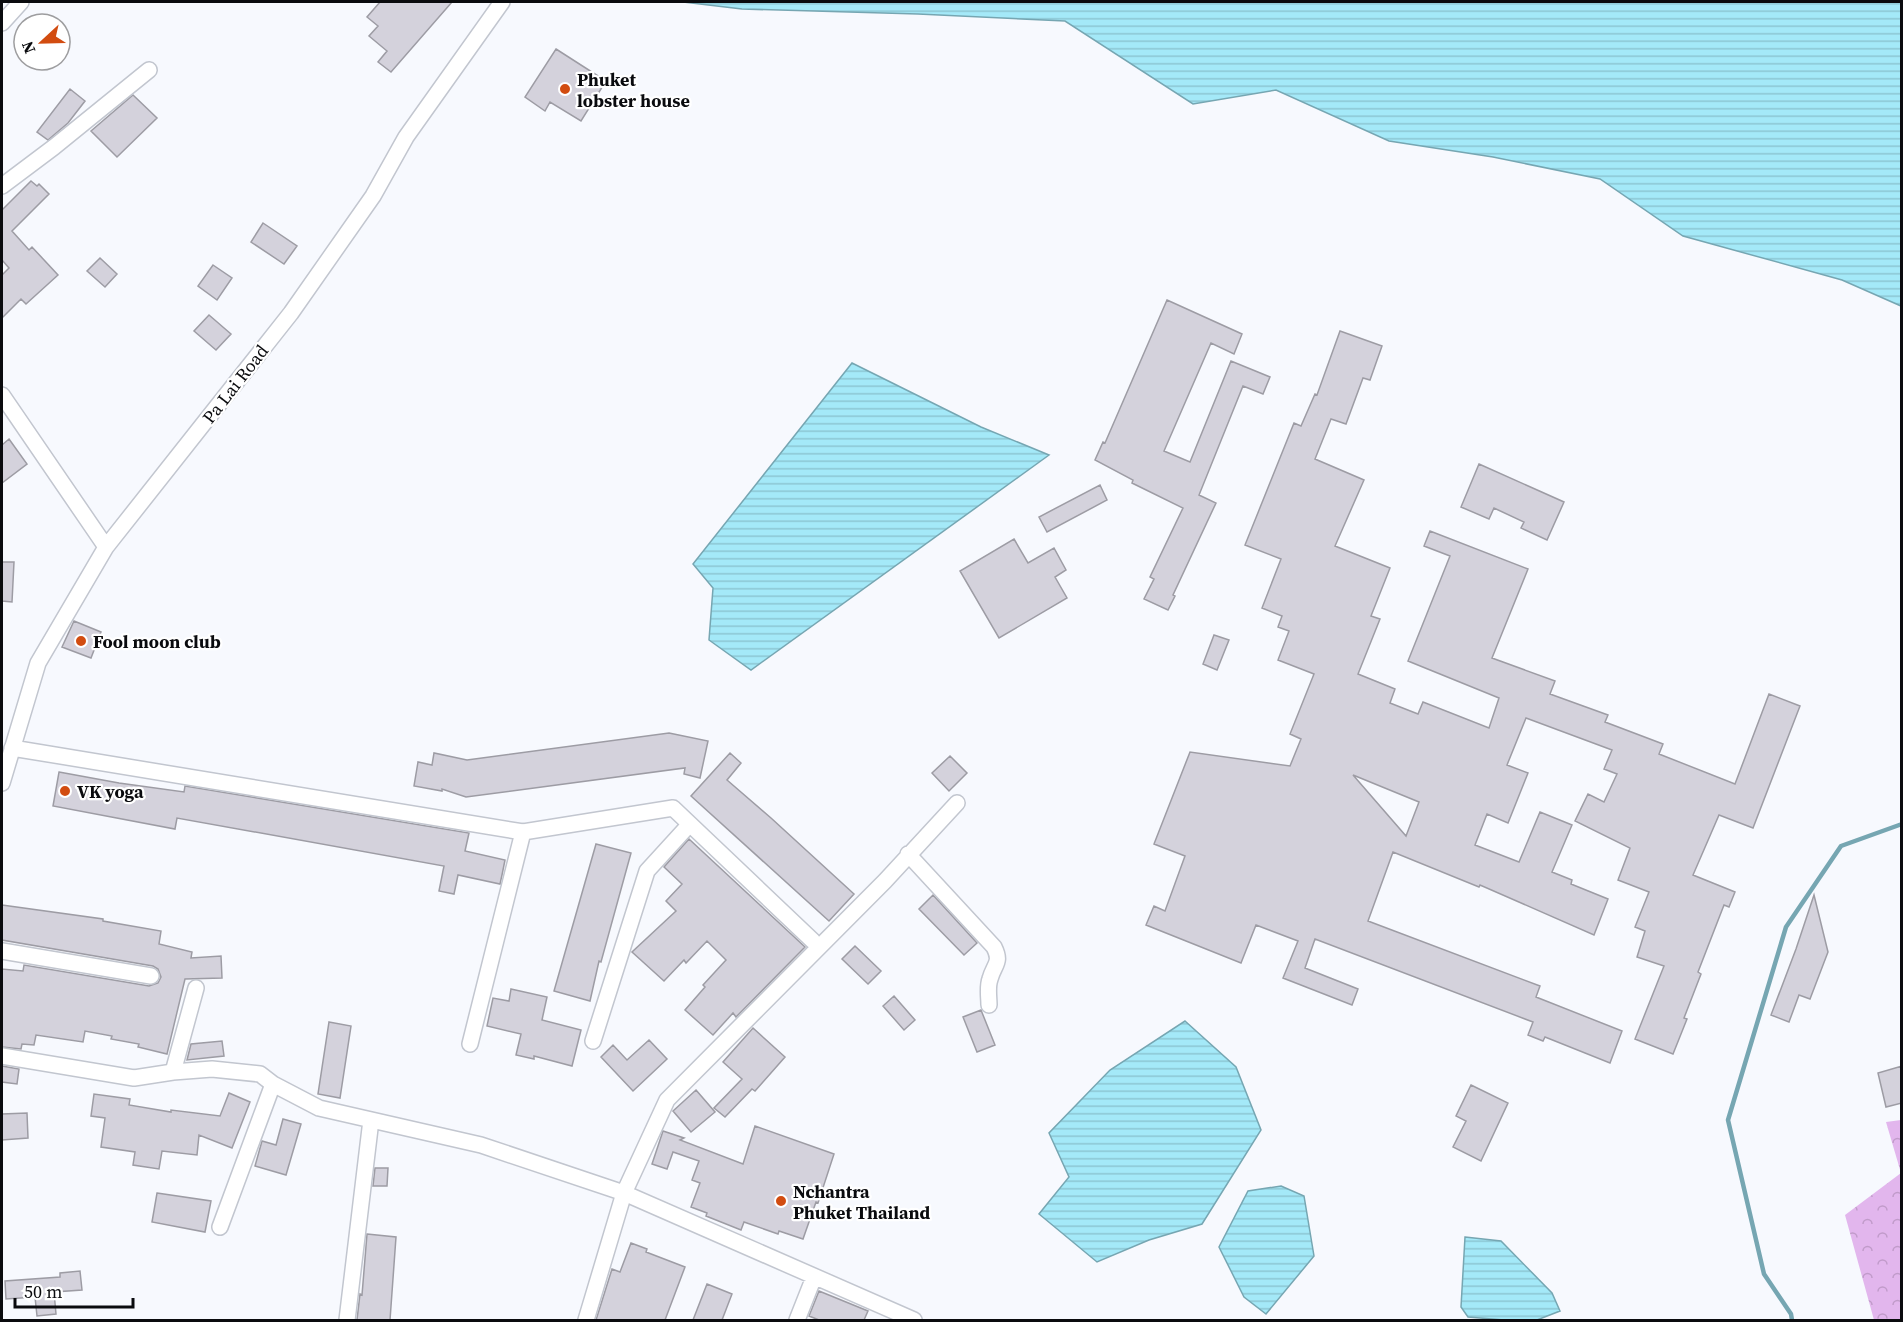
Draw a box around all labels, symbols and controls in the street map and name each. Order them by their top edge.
north arrow [12,12,72,72]
text: N [16,38,40,57]
place label: Phuket lobster house [577,67,690,113]
marker: Phuket lobster house [558,82,572,96]
street label: Pa Lai Road [196,339,274,429]
place label: Fool moon club [93,629,221,654]
marker: Fool moon club [74,634,88,648]
place label: VK yoga [77,779,144,804]
marker: VK yoga [58,784,72,798]
place label: Nchantra Phuket Thailand [793,1179,931,1225]
marker: Nchantra Phuket Thailand [774,1194,788,1208]
scale bar [15,1271,134,1309]
text: 50 m [24,1279,62,1304]

